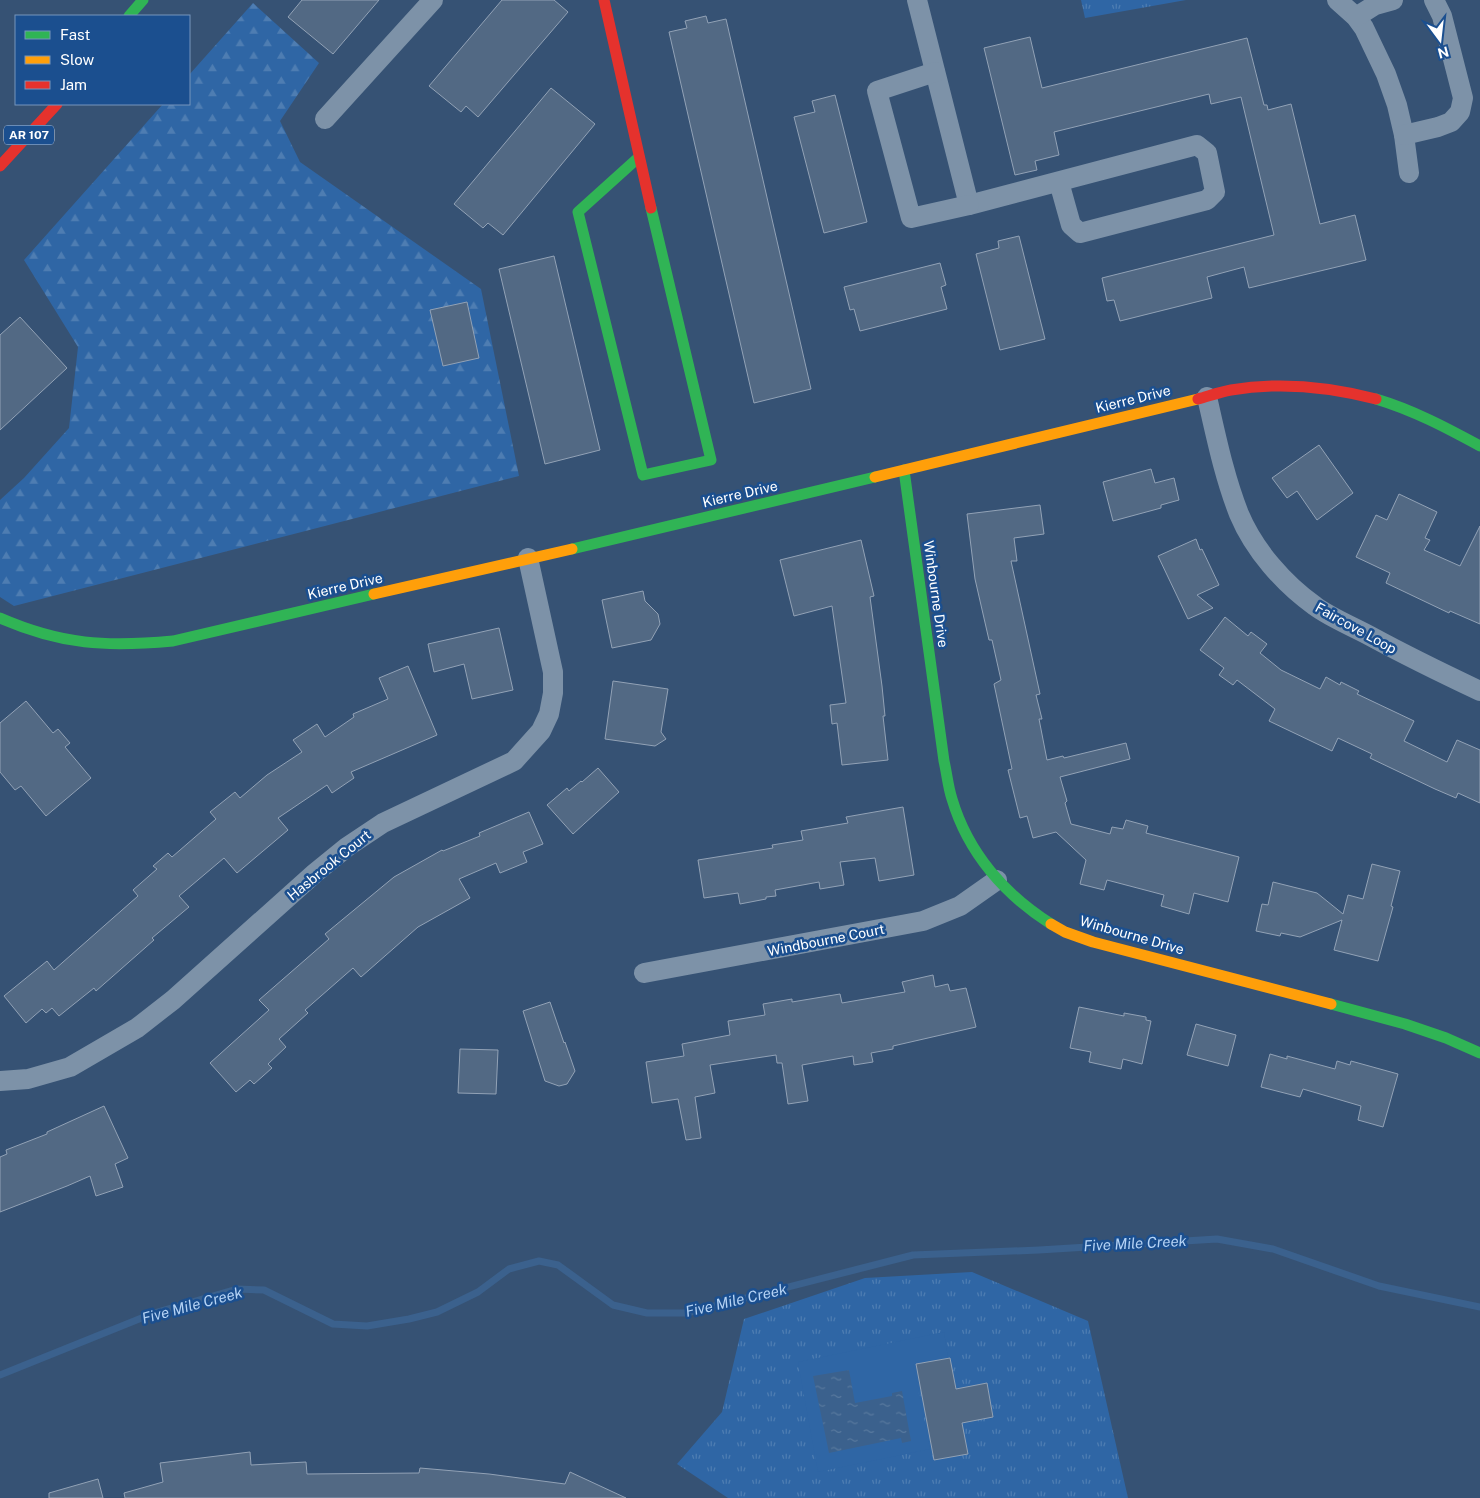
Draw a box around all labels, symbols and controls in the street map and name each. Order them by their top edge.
legend [15,15,190,105]
north arrow [1415,15,1465,65]
text: Fast [60,26,90,43]
text: N [1436,43,1451,62]
text: Slow [60,51,95,68]
text: Jam [60,76,87,93]
road number: AR 107 [4,126,54,144]
street label: Kierre Drive [1094,382,1172,416]
street label: Kierre Drive [701,478,779,510]
street label: Winbourne Drive [921,540,951,649]
street label: Kierre Drive [306,570,384,602]
street label: Faircove Loop [1313,599,1399,657]
street label: Hasbrook Court [284,826,374,904]
street label: Winbourne Drive [1078,912,1186,958]
street label: Windbourne Court [766,921,886,959]
water label: Five Mile Creek [1083,1232,1188,1254]
water label: Five Mile Creek [684,1280,789,1320]
water label: Five Mile Creek [140,1283,245,1327]

